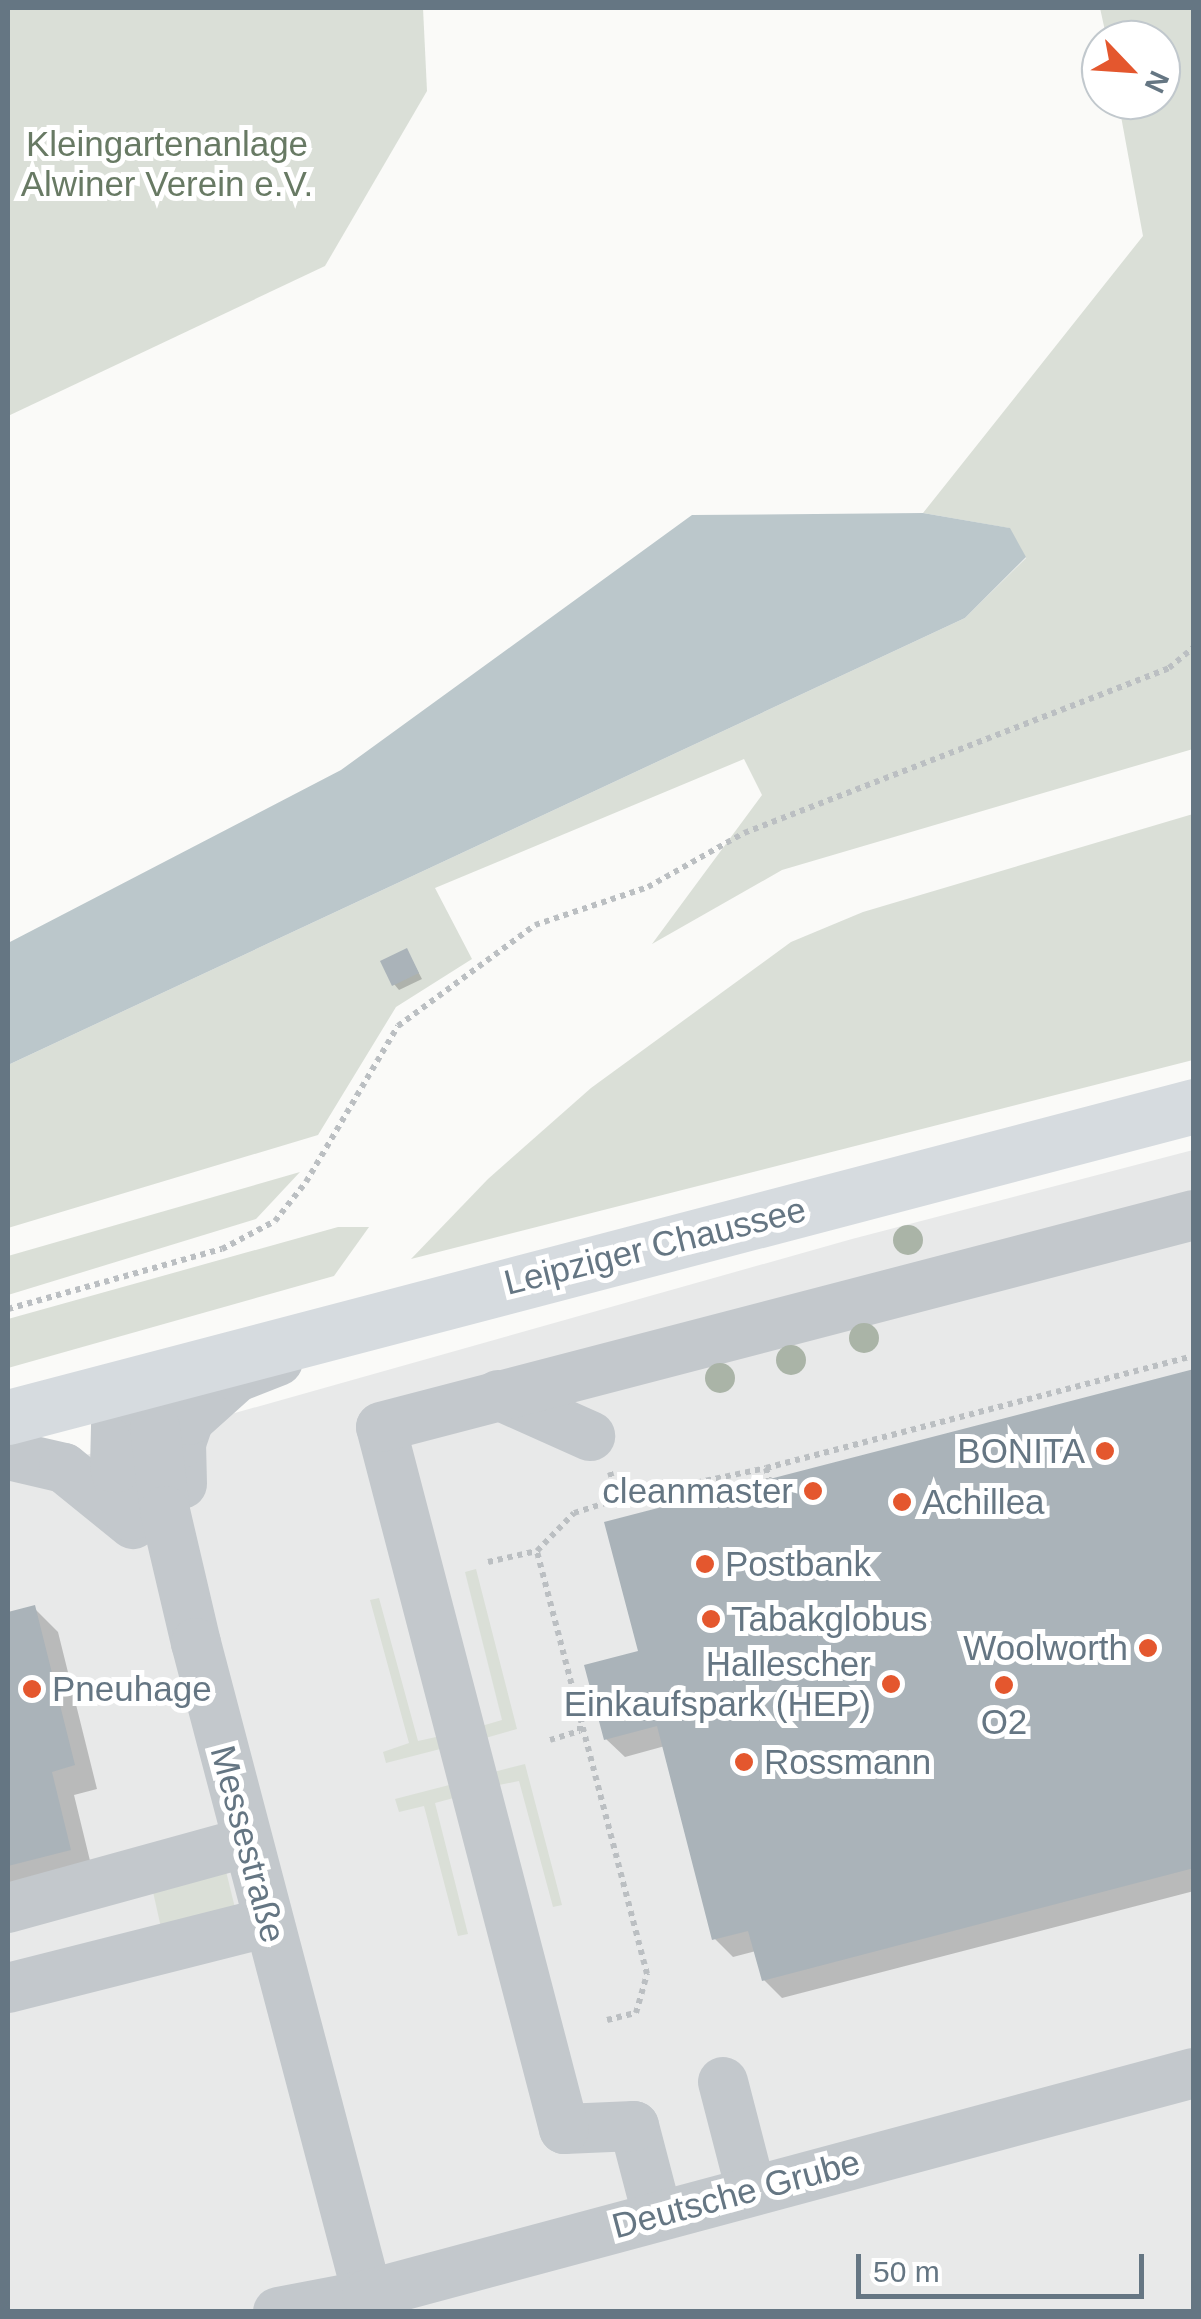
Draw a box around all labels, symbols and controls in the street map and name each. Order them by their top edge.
north arrow [1081,20,1181,120]
text: N [1139,66,1175,98]
park label: Kleingartenanlage Alwiner Verein e.V. [21,123,313,205]
street label: Leipziger Chaussee [500,1188,810,1304]
place label: BONITA [957,1430,1085,1472]
marker: BONITA [1094,1440,1116,1462]
place label: cleanmaster [602,1470,793,1512]
marker: cleanmaster [802,1480,824,1502]
place label: Achillea [922,1481,1045,1523]
marker: Achillea [891,1491,913,1513]
place label: Postbank [725,1543,871,1585]
marker: Postbank [694,1553,716,1575]
place label: Tabakglobus [731,1598,928,1640]
marker: Tabakglobus [700,1608,722,1630]
place label: Woolworth [963,1627,1128,1669]
marker: Woolworth [1137,1637,1159,1659]
place label: Hallescher Einkaufspark (HEP) [564,1643,871,1725]
place label: Pneuhage [52,1668,212,1710]
marker: Hallescher Einkaufspark (HEP) [880,1673,902,1695]
marker: O2 [993,1674,1015,1696]
marker: Pneuhage [21,1678,43,1700]
place label: O2 [981,1701,1027,1743]
street label: Messestraße [202,1741,294,1947]
place label: Rossmann [764,1741,931,1783]
marker: Rossmann [733,1751,755,1773]
street label: Deutsche Grube [607,2141,865,2247]
scale bar [861,2234,1148,2296]
text: 50 m [873,2255,940,2288]

